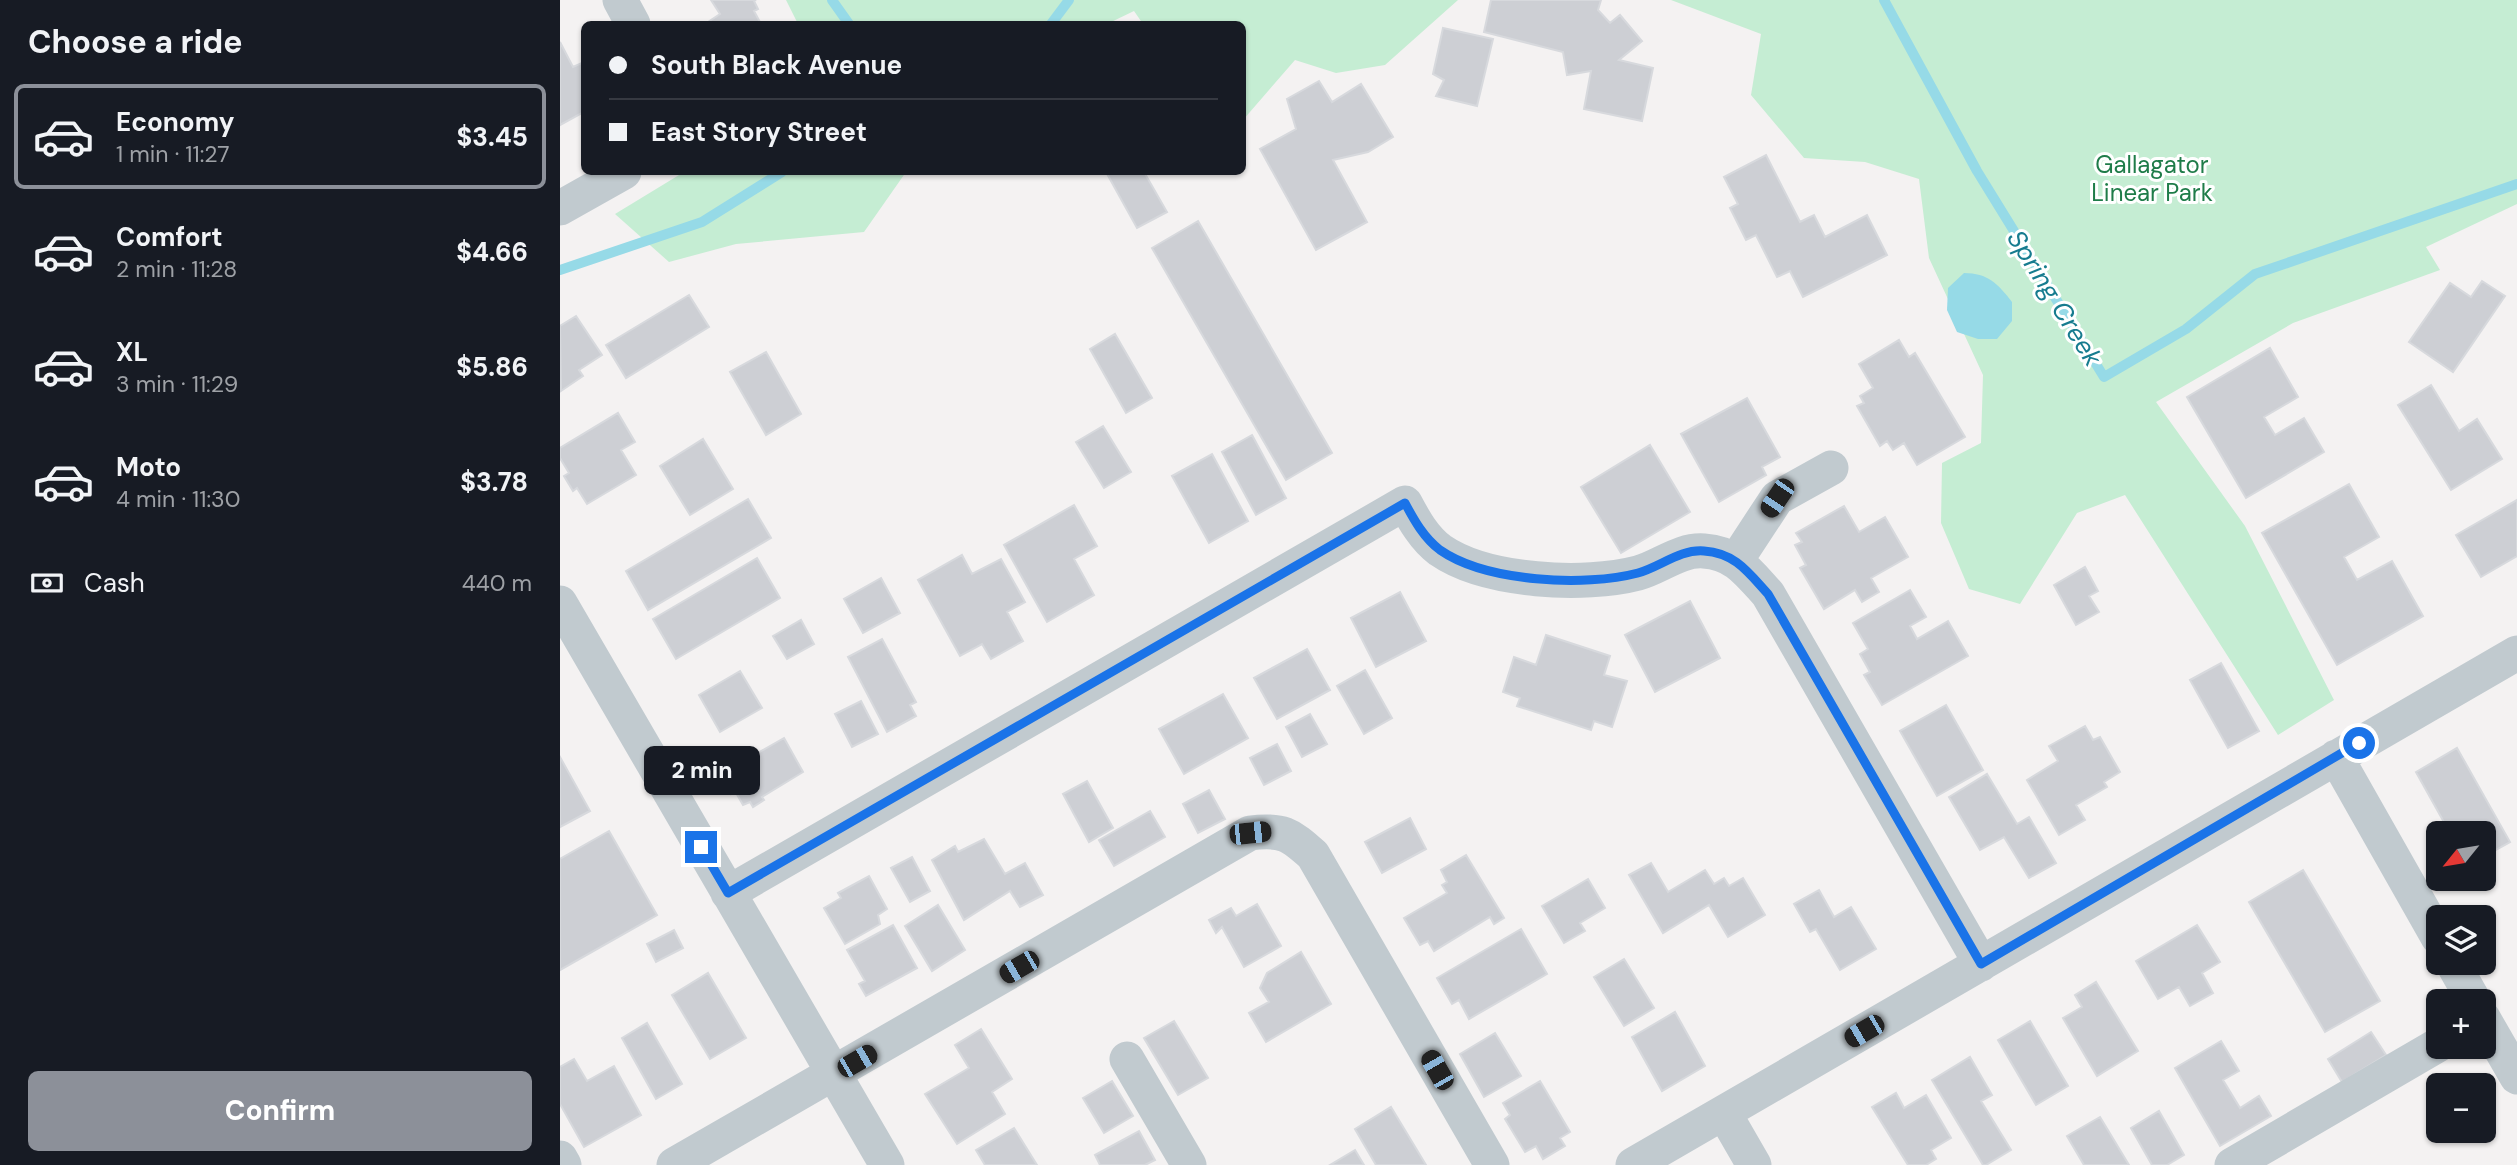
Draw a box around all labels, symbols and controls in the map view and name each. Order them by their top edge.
text: Choose a ride [28,21,243,63]
text: South Black Avenue [651,48,902,82]
icon: car [32,105,95,168]
text: Economy [116,105,234,139]
text: East Story Street [651,115,867,149]
text: $3.45 [457,120,528,154]
text: 1 min · 11:27 [116,139,229,169]
park label: Gallagator Linear Park [2091,149,2213,208]
icon: car [32,220,95,283]
text: Comfort [116,220,222,254]
water label: Spring Creek [2000,223,2111,373]
text: $4.66 [456,235,528,269]
text: 2 min · 11:28 [116,254,237,284]
icon: car [32,335,95,398]
text: XL [116,335,148,369]
text: $5.86 [456,350,528,384]
text: 3 min · 11:29 [116,369,238,399]
icon: car [32,450,95,513]
text: Moto [116,450,181,484]
text: $3.78 [460,465,528,499]
car [1757,475,1798,521]
text: 4 min · 11:30 [116,484,240,514]
icon: cash [28,564,66,602]
text: Cash [84,566,145,600]
text: 440 m [462,568,532,598]
route start [2343,727,2375,759]
callout: 2 min [643,746,759,794]
text: 2 min [671,755,733,785]
car [1229,820,1272,846]
north arrow [2426,821,2496,891]
map controls [2426,821,2496,1143]
route end [685,831,717,863]
button: layers [2426,905,2496,975]
car [996,947,1043,987]
button: + [2426,989,2496,1059]
car [1841,1011,1888,1051]
car [834,1041,881,1081]
car [1418,1047,1457,1093]
button: Confirm [28,1071,532,1151]
button: − [2426,1073,2496,1143]

